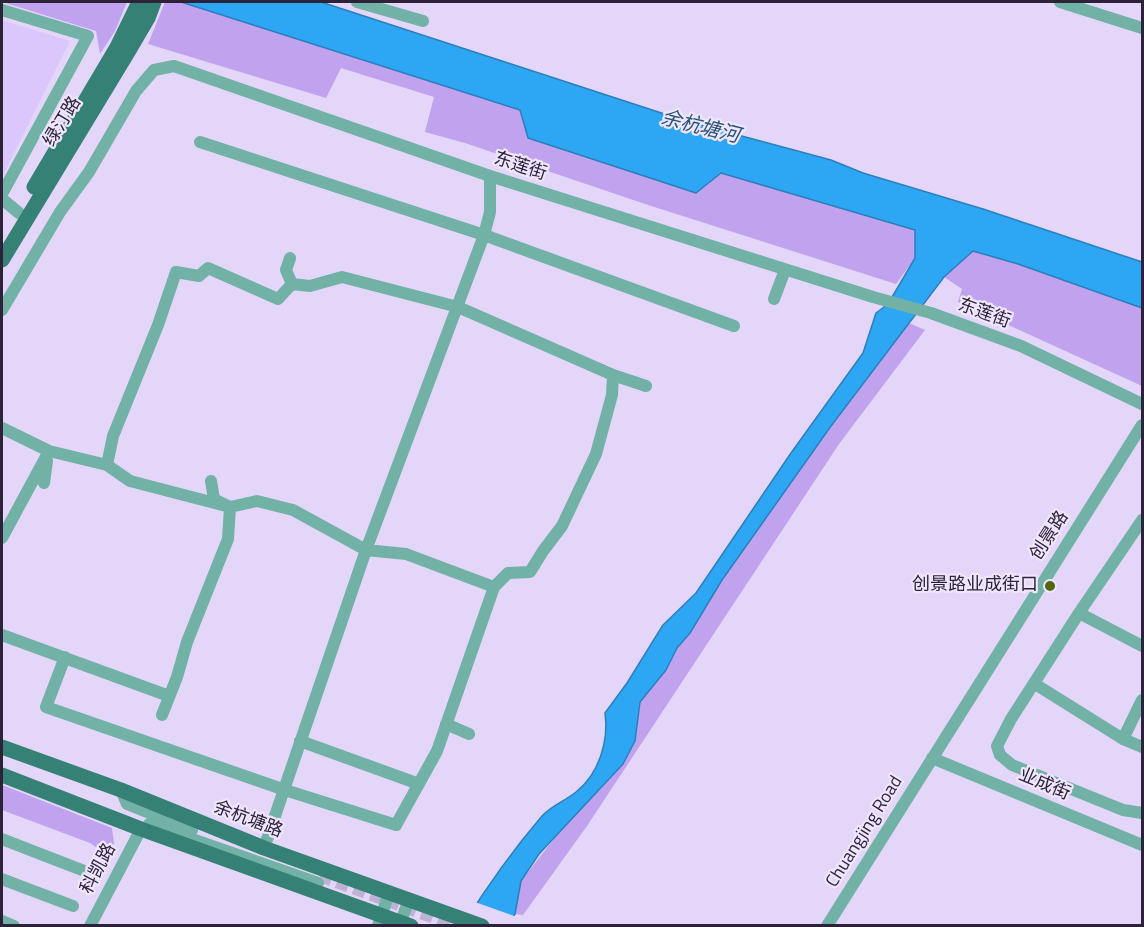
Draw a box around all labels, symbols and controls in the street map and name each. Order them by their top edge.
street label: 绿汀路 [40,93,86,151]
water label: 余杭塘河 [658,107,742,149]
street label: 东莲街 [491,148,549,186]
street label: 东莲街 [955,295,1013,333]
street label: 创景路 [1026,507,1074,565]
place label: 创景路业成街口 [912,575,1038,597]
marker: 创景路业成街口 [1043,579,1057,593]
street label: 业成街 [1015,765,1073,805]
street label: Chuangjing Road [822,772,908,892]
street label: 余杭塘路 [211,797,285,843]
street label: 科凯路 [77,840,121,898]

